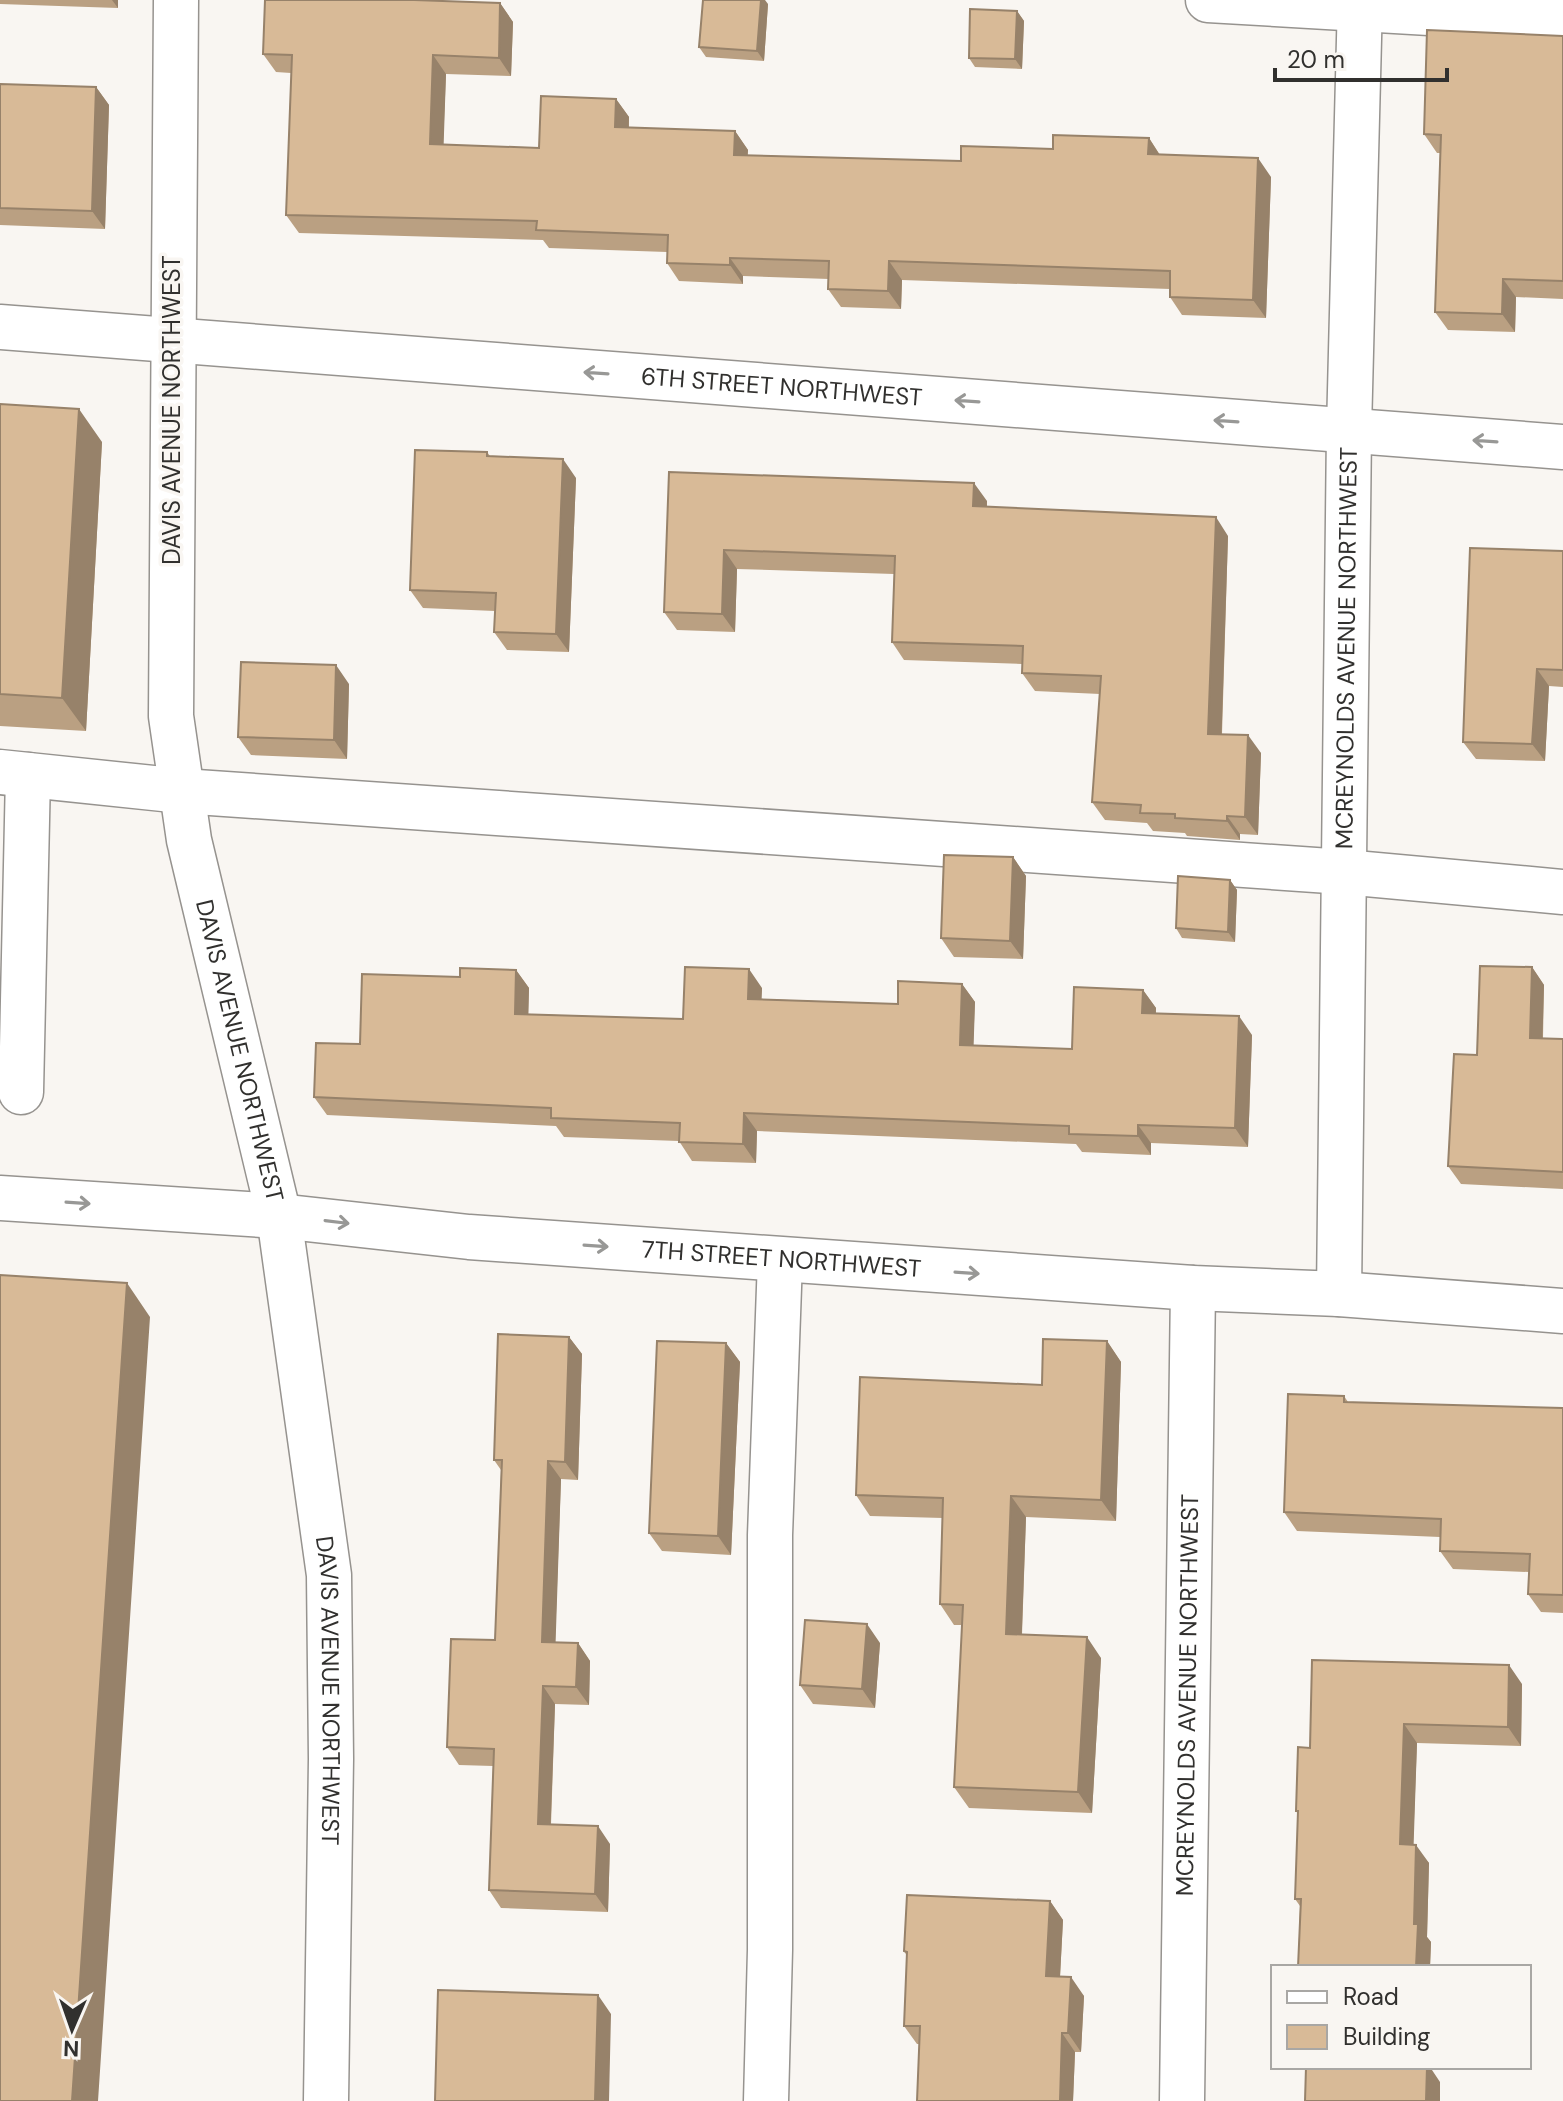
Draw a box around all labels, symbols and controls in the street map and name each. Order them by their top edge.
scale bar [1275,32,1447,82]
text: 20 m [1287,44,1345,75]
street label: DAVIS AVENUE NORTHWEST [156,255,187,565]
street label: 6TH STREET NORTHWEST [640,360,923,413]
one-way arrow [583,365,610,380]
one-way arrow [954,393,981,408]
one-way arrow [1213,413,1240,428]
one-way arrow [1472,433,1499,448]
street label: MCREYNOLDS AVENUE NORTHWEST [1328,447,1364,849]
street label: DAVIS AVENUE NORTHWEST [189,897,291,1205]
one-way arrow [64,1196,91,1211]
one-way arrow [323,1215,350,1230]
street label: 7TH STREET NORTHWEST [641,1233,922,1284]
one-way arrow [582,1239,609,1254]
one-way arrow [953,1266,980,1281]
street label: MCREYNOLDS AVENUE NORTHWEST [1169,1494,1205,1896]
street label: DAVIS AVENUE NORTHWEST [309,1534,347,1846]
legend [1271,1965,1531,2069]
text: Road [1343,1981,1399,2012]
north arrow [32,1989,112,2069]
text: Building [1343,2021,1430,2052]
text: N [63,2034,80,2063]

